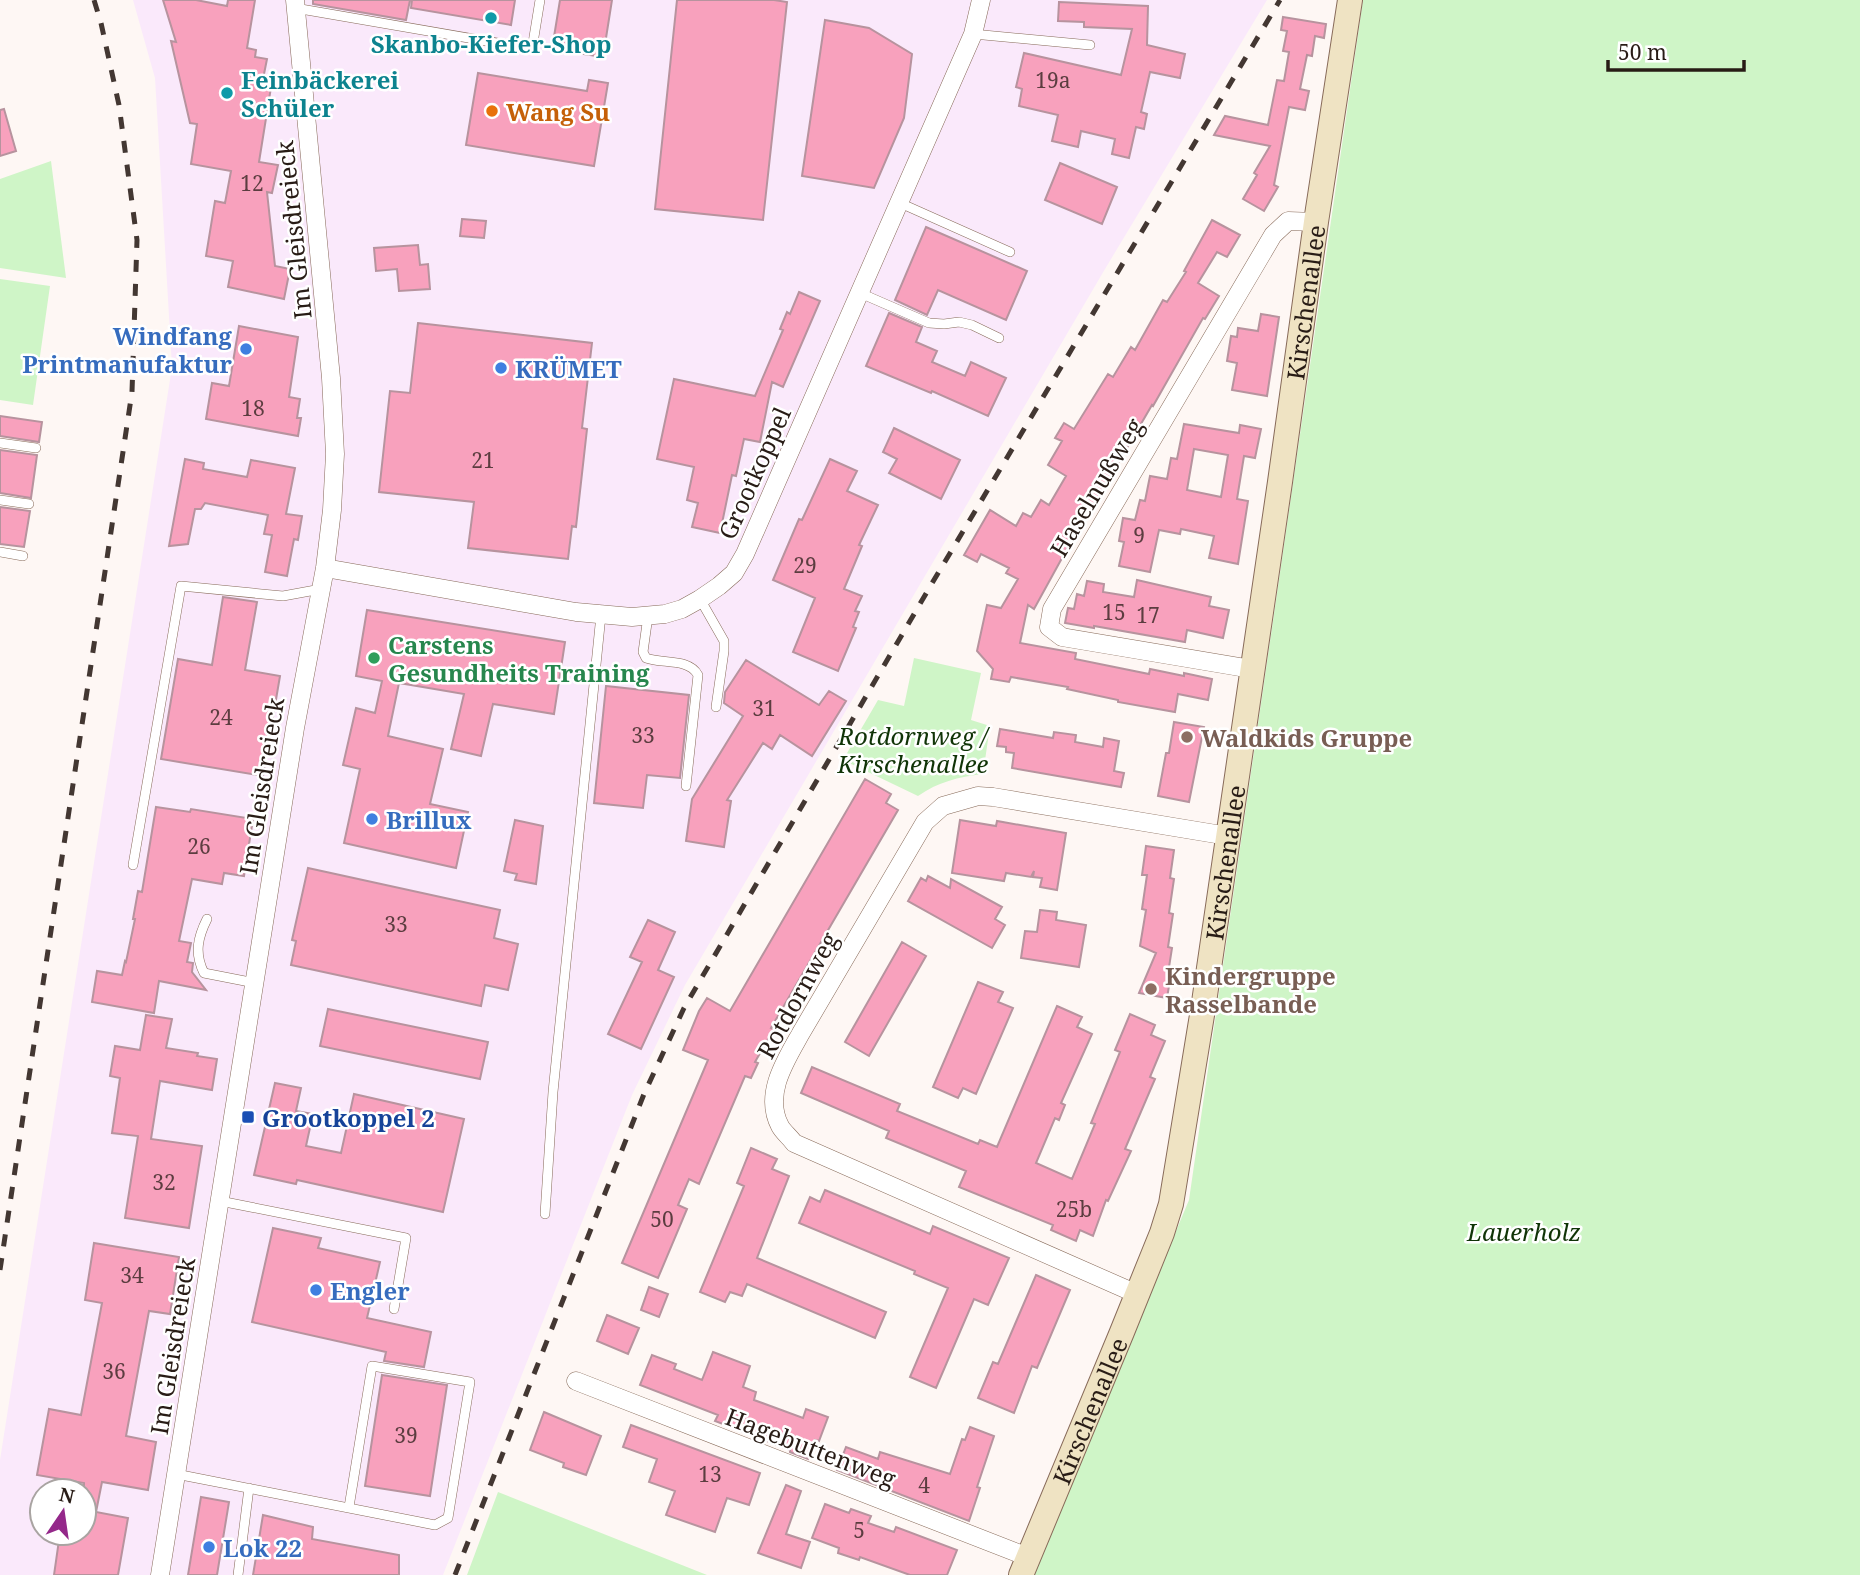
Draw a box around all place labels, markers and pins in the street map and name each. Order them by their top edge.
marker: Skanbo-Kiefer-Shop [483,10,499,26]
place label: Skanbo-Kiefer-Shop [371,27,611,60]
place label: Feinbäckerei Schüler [241,63,400,124]
marker: Feinbäckerei Schüler [219,85,235,101]
place label: Wang Su [506,95,610,128]
marker: Wang Su [484,103,500,119]
place label: Windfang Printmanufaktur [22,319,233,380]
marker: Windfang Printmanufaktur [238,341,254,357]
place label: KRÜMET [515,352,622,385]
marker: KRÜMET [493,360,509,376]
place label: Carstens Gesundheits Training [388,628,650,689]
marker: Carstens Gesundheits Training [366,650,382,666]
place label: Waldkids Gruppe [1201,721,1412,754]
marker: Waldkids Gruppe [1179,729,1195,745]
place label: Brillux [386,803,472,836]
marker: Brillux [364,811,380,827]
place label: Kindergruppe Rasselbande [1165,959,1336,1020]
marker: Kindergruppe Rasselbande [1143,981,1159,997]
place label: Grootkoppel 2 [262,1101,435,1134]
marker: Grootkoppel 2 [240,1109,256,1125]
place label: Engler [330,1274,410,1307]
marker: Engler [308,1282,324,1298]
place label: Lok 22 [223,1531,302,1564]
marker: Lok 22 [201,1539,217,1555]

